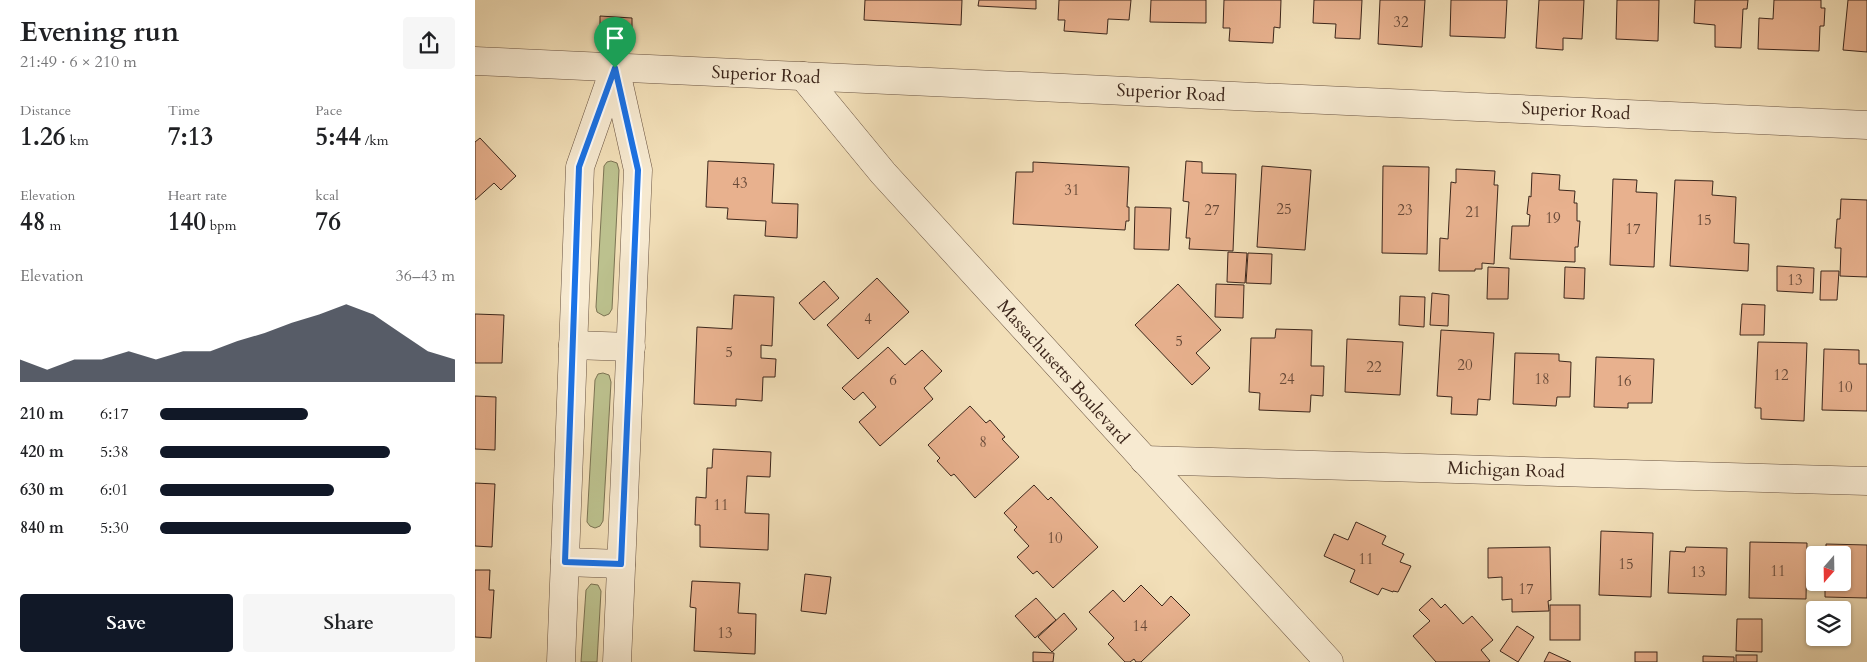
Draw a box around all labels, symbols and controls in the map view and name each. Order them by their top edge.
house number: 32 [1393,12,1409,32]
text: Evening run [20,13,179,51]
button: share [403,17,455,69]
pin [594,17,636,68]
icon: arrive [601,24,629,52]
text: 21:49 · 6 × 210 m [20,51,137,73]
street label: Superior Road [711,60,821,90]
street label: Superior Road [1116,78,1226,108]
street label: Superior Road [1521,96,1631,126]
text: Distance [20,101,71,120]
text: Time [168,101,200,120]
text: Pace [315,101,342,120]
text: 1.26 [20,120,66,154]
text: 7:13 [168,120,213,154]
text: 5:44 [315,120,361,154]
text: km [66,131,89,150]
text: /km [361,131,389,150]
house number: 43 [732,173,748,193]
house number: 31 [1064,180,1080,200]
text: Elevation [20,186,76,205]
text: Heart rate [168,186,227,205]
text: kcal [315,186,339,205]
house number: 25 [1276,199,1292,219]
house number: 27 [1204,200,1220,220]
house number: 23 [1397,200,1413,220]
house number: 21 [1465,202,1481,222]
text: 48 [20,205,46,239]
text: 140 [168,205,206,239]
text: 76 [315,205,341,239]
house number: 19 [1545,208,1561,228]
house number: 15 [1696,210,1712,230]
text: m [46,216,61,235]
text: bpm [206,216,237,235]
house number: 17 [1625,219,1641,239]
text: Elevation [20,265,84,287]
text: 36–43 m [396,265,455,287]
house number: 13 [1787,270,1803,290]
street label: Massachusetts Boulevard [991,294,1135,450]
house number: 4 [864,309,872,329]
house number: 5 [1175,331,1183,351]
house number: 5 [725,342,733,362]
house number: 20 [1457,355,1473,375]
house number: 22 [1366,357,1382,377]
house number: 12 [1773,365,1789,385]
house number: 24 [1279,369,1295,389]
house number: 18 [1534,369,1550,389]
house number: 6 [889,370,897,390]
house number: 16 [1616,371,1632,391]
house number: 10 [1837,377,1853,397]
text: 210 m [20,403,64,425]
text: 6:17 [100,403,129,425]
house number: 8 [979,432,987,452]
text: 420 m [20,441,64,463]
text: 5:38 [100,441,129,463]
street label: Michigan Road [1447,455,1566,485]
text: 630 m [20,479,64,501]
text: 6:01 [100,479,129,501]
house number: 11 [713,495,729,515]
text: 840 m [20,517,64,539]
text: 5:30 [100,517,129,539]
house number: 10 [1047,528,1063,548]
north arrow [1806,546,1851,591]
map controls [1806,546,1851,646]
house number: 11 [1358,549,1374,569]
house number: 15 [1618,554,1634,574]
house number: 11 [1770,561,1786,581]
house number: 13 [1690,562,1706,582]
house number: 17 [1518,579,1534,599]
button: Save [20,594,233,652]
button: Share [243,594,455,652]
button: layers [1806,601,1851,646]
house number: 14 [1132,616,1148,636]
house number: 13 [717,623,733,643]

